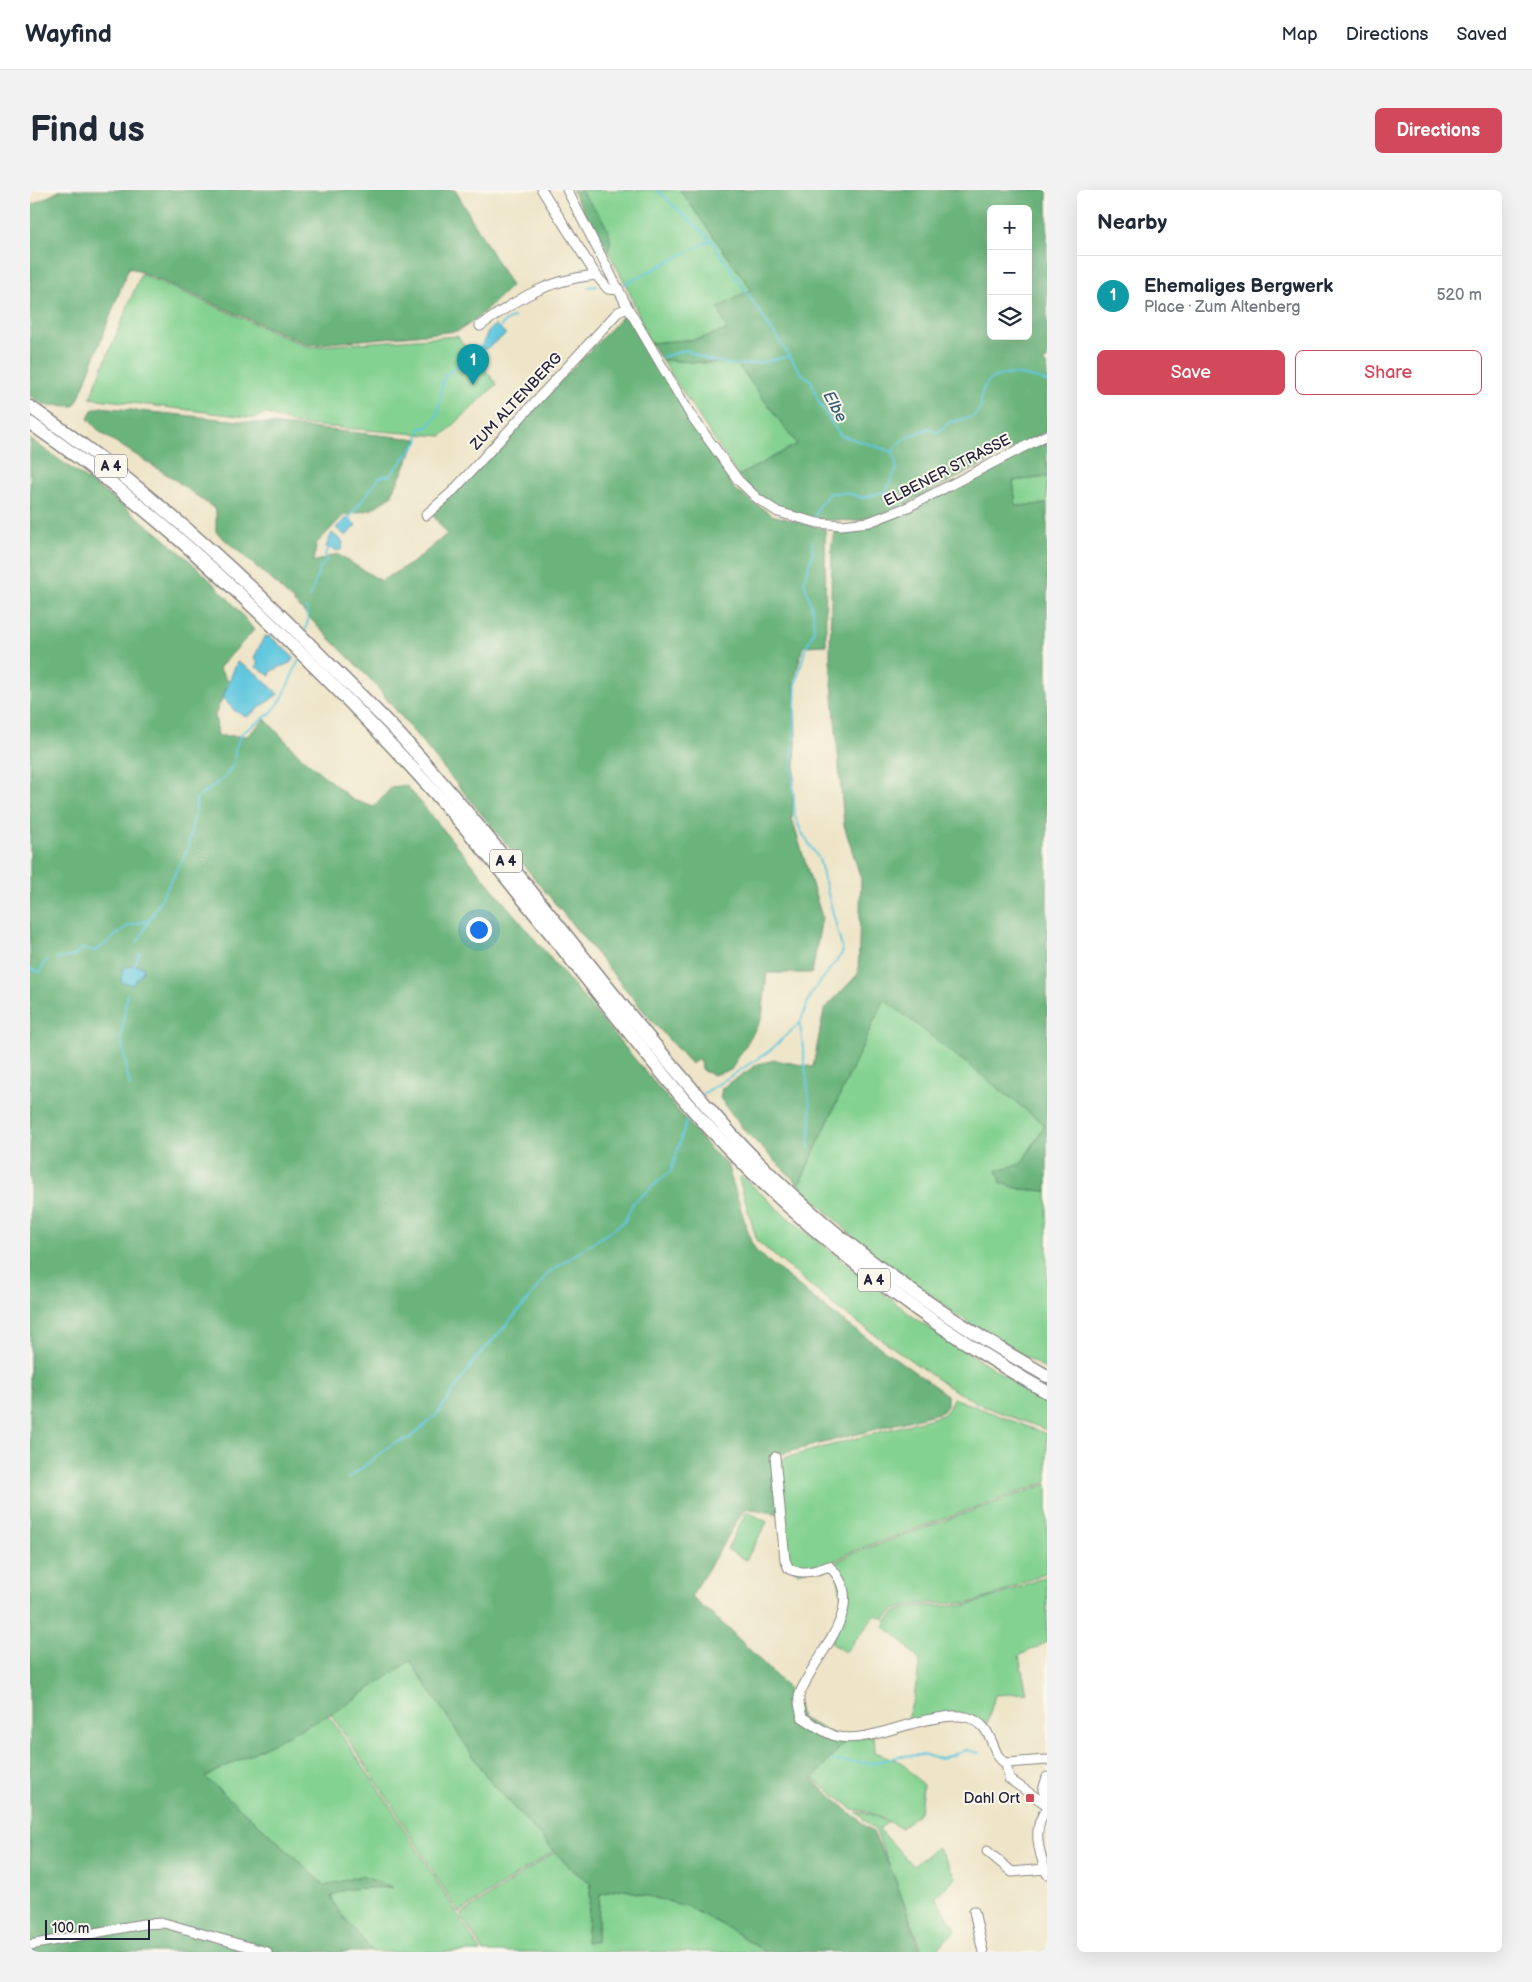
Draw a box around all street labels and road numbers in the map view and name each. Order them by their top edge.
street label: ZUM ALTENBERG [466,349,566,455]
street label: ELBENER STRASSE [881,430,1014,511]
road number: A 4 [95,454,127,478]
road number: A 4 [490,849,522,872]
road number: A 4 [858,1268,890,1292]

